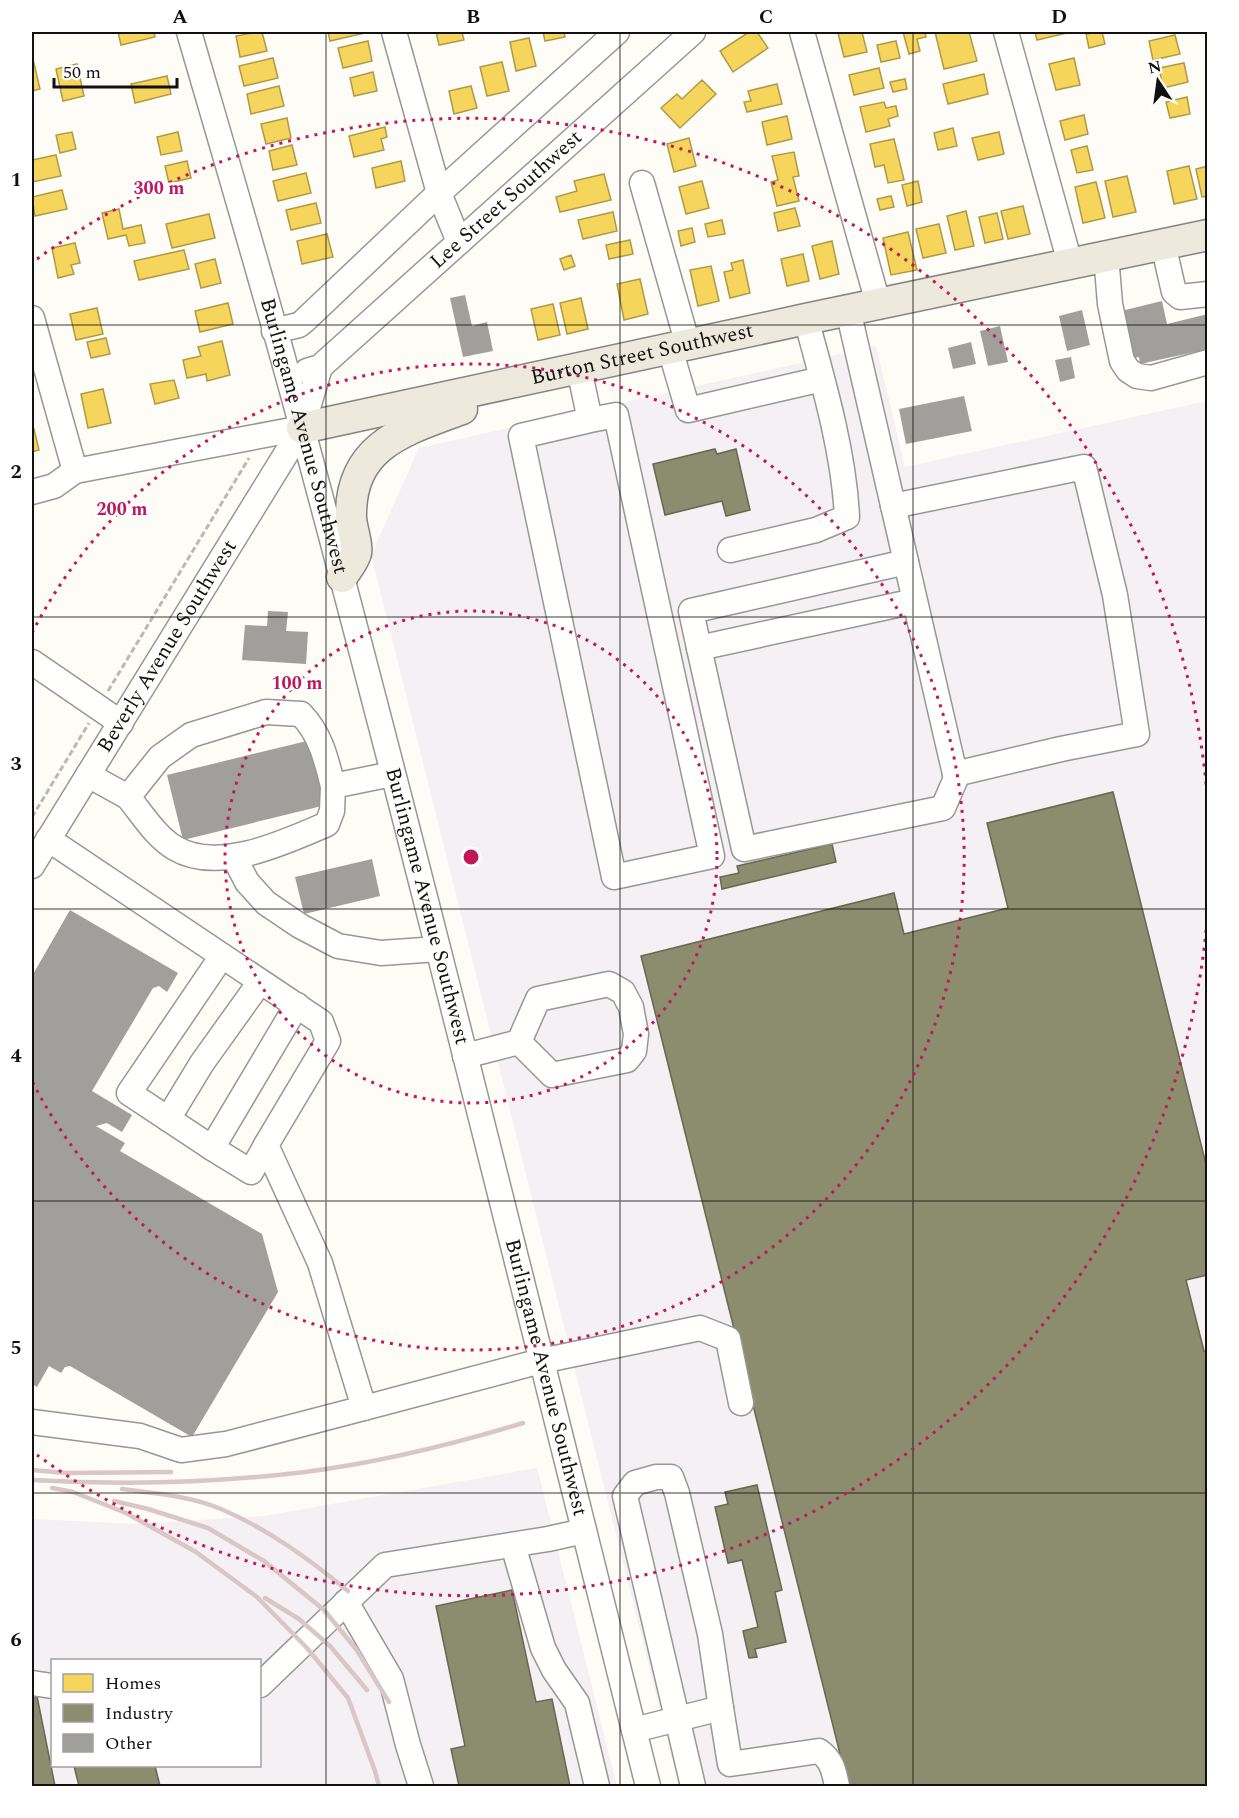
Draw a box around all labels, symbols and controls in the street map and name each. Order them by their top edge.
text: A [172,2,188,32]
text: B [466,2,480,32]
text: C [759,2,773,32]
text: D [1051,2,1067,32]
scale bar [54,51,177,89]
north arrow [1128,51,1188,111]
text: N [1146,54,1164,81]
text: 50 m [63,59,101,86]
street label: Lee Street Southwest [423,122,590,277]
text: 1 [10,165,22,195]
text: 300 m [133,175,185,202]
street label: Burlingame Avenue Southwest [251,294,356,578]
street label: Burton Street Southwest [528,315,756,394]
text: 2 [10,457,22,487]
text: 200 m [96,496,148,523]
street label: Beverly Avenue Southwest [89,534,245,759]
text: 100 m [271,670,323,697]
text: 3 [10,749,22,779]
street label: Burlingame Avenue Southwest [376,764,478,1048]
centre of rings [461,847,481,867]
text: 4 [10,1041,22,1071]
street label: Burlingame Avenue Southwest [496,1235,596,1520]
text: 5 [10,1333,22,1363]
text: 6 [10,1625,22,1655]
legend [51,1659,261,1767]
text: Homes [105,1670,161,1697]
text: Industry [105,1700,174,1727]
text: Other [105,1730,152,1757]

